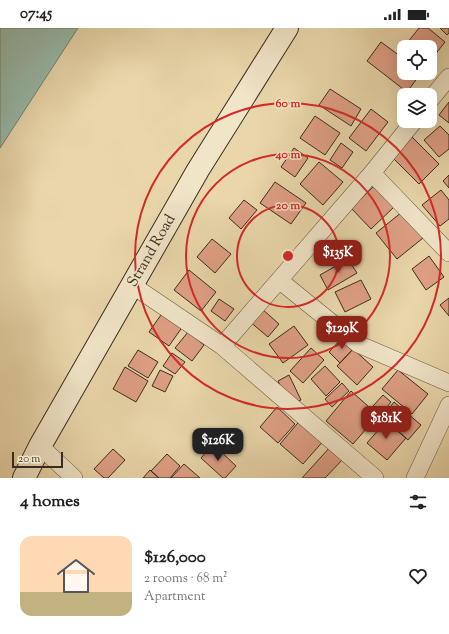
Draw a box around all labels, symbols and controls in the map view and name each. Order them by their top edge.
text: 07:45 [20,4,52,25]
map controls [397,40,437,128]
button: locate [397,40,437,80]
button: layers [397,88,437,128]
text: 60 m [276,95,300,113]
text: 40 m [275,146,300,164]
text: 20 m [276,197,300,215]
street label: Strand Road [123,210,182,291]
pin: $135K [310,240,366,274]
text: $135K [323,244,353,262]
centre of rings [281,249,295,263]
pin: $129K [314,316,370,350]
text: $129K [325,320,359,338]
pin: $181K [358,406,414,440]
text: $181K [370,410,402,428]
pin: $126K [190,428,246,462]
text: $126K [201,432,235,450]
scale bar [12,450,63,469]
text: 20 m [18,451,40,467]
text: 4 homes [20,490,80,514]
icon: filters [407,491,429,513]
text: $126,000 [144,546,206,570]
icon: home [52,552,100,600]
icon: heart [407,565,429,587]
text: 2 rooms · 68 m² [144,570,228,588]
text: Apartment [144,588,205,606]

